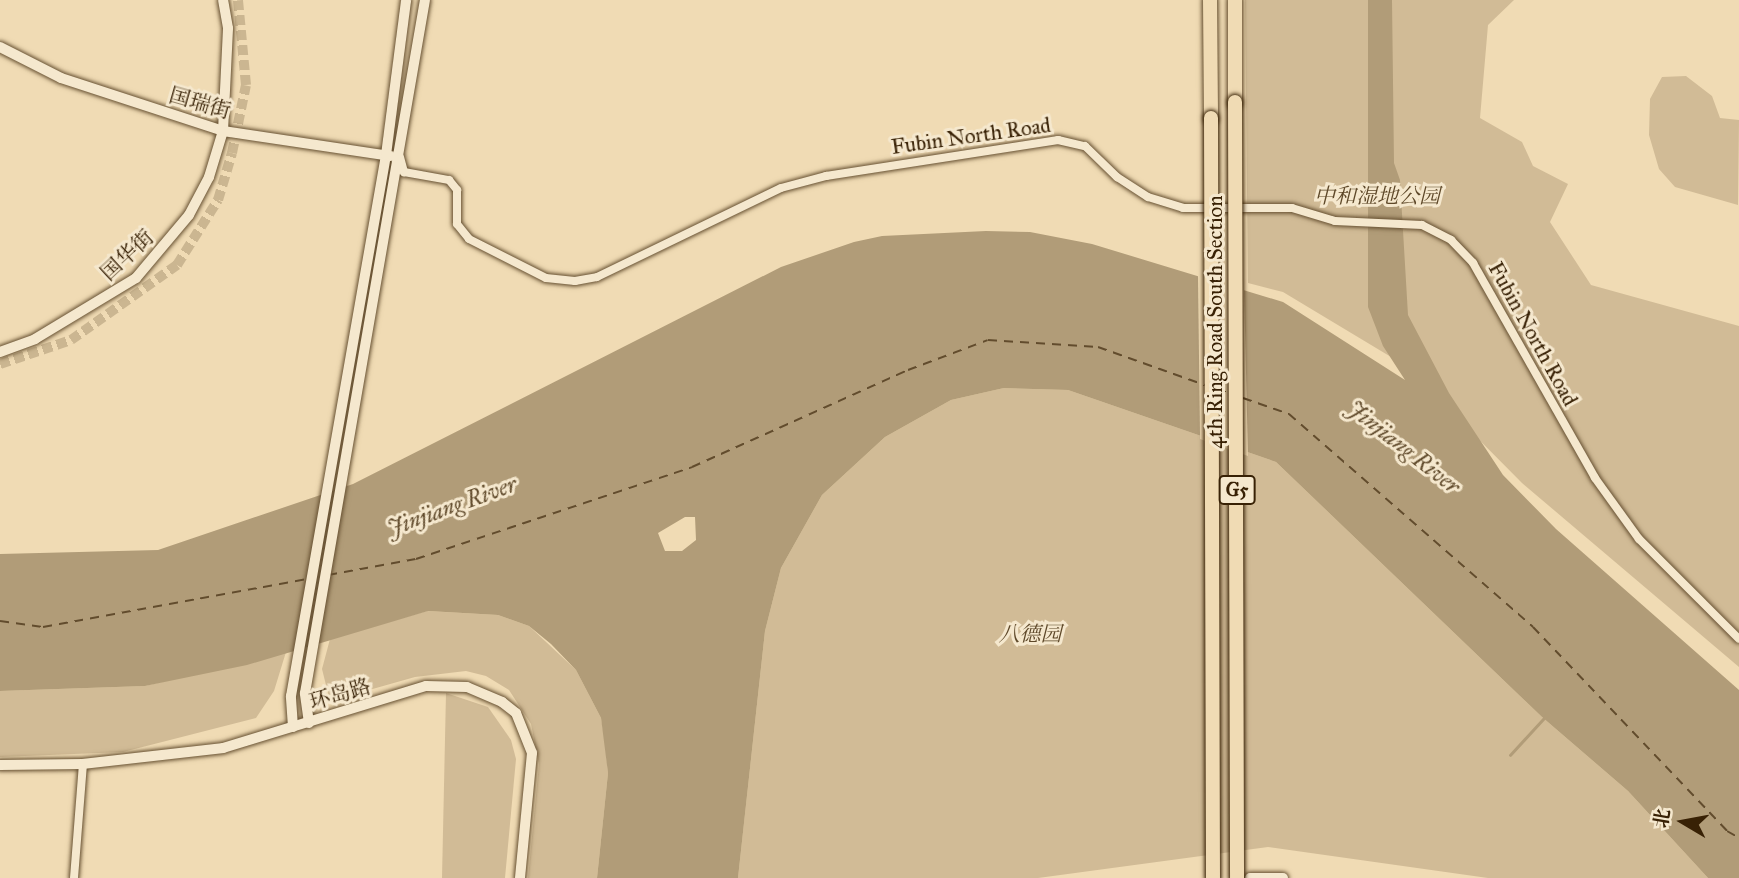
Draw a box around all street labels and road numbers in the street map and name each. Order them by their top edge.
street label: 国瑞街 [166,82,234,124]
street label: Fubin North Road [890,112,1052,160]
street label: 4th Ring Road South Section [1202,195,1228,449]
street label: 国华街 [95,224,159,286]
street label: Fubin North Road [1483,258,1583,410]
road number: G5 [1218,475,1256,505]
street label: 环岛路 [306,673,374,715]

